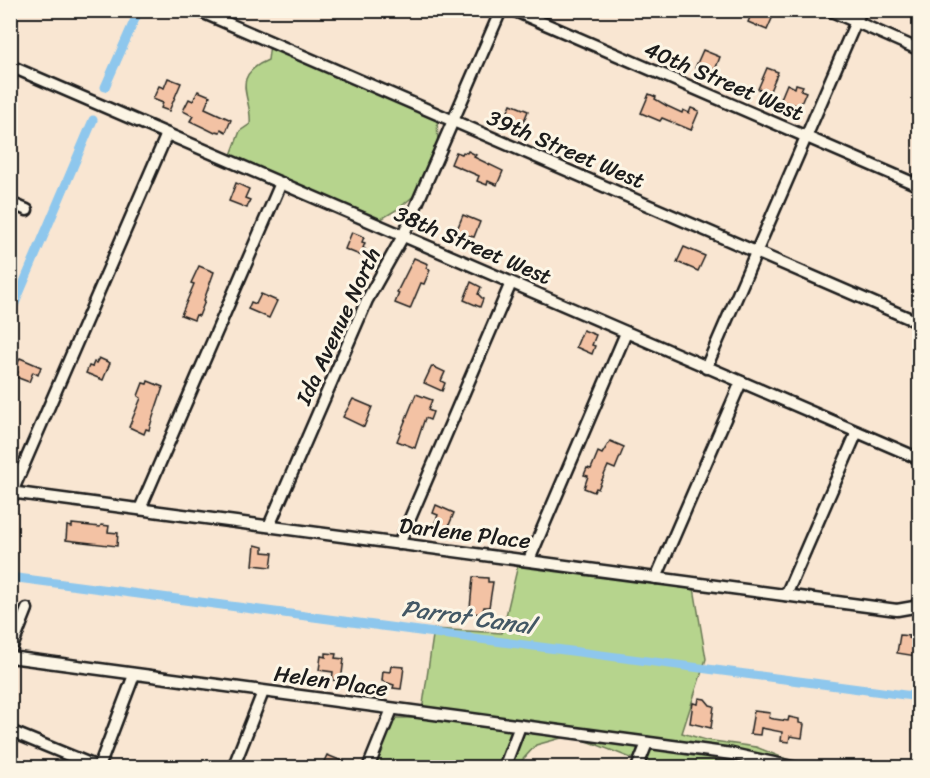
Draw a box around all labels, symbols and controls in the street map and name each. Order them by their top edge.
street label: 40th Street West [638,30,810,132]
street label: 39th Street West [481,98,651,200]
street label: 38th Street West [388,194,558,296]
street label: Ida Avenue North [284,241,392,412]
street label: Darlene Place [397,506,533,560]
water label: Parrot Canal [399,587,542,648]
street label: Helen Place [272,654,390,708]

